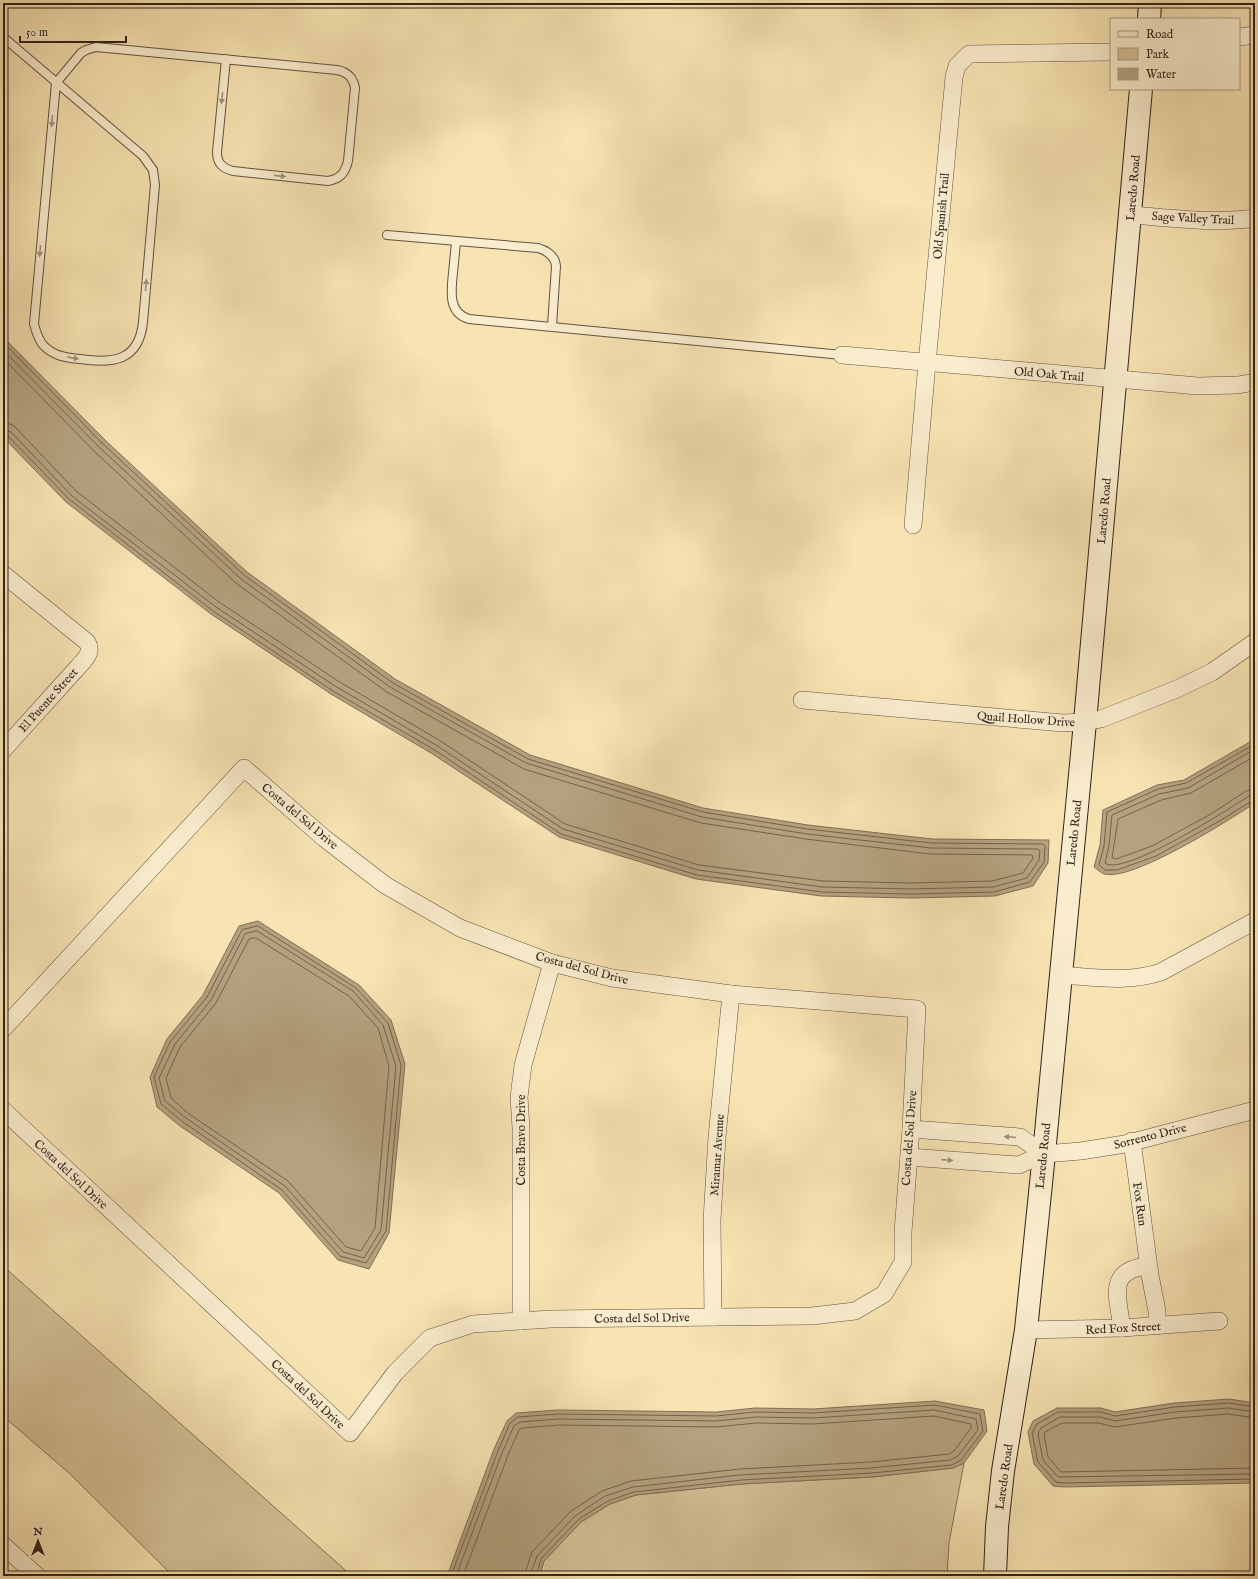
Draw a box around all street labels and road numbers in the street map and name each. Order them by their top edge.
street label: Laredo Road [1123,154,1144,222]
street label: Old Spanish Trail [930,171,954,260]
street label: Sage Valley Trail [1151,209,1235,228]
street label: Old Oak Trail [1013,364,1085,385]
street label: Laredo Road [1094,477,1115,545]
street label: El Puente Street [16,665,81,736]
street label: Quail Hollow Drive [976,709,1076,730]
street label: Costa del Sol Drive [258,780,341,853]
street label: Laredo Road [1064,799,1085,867]
street label: Costa del Sol Drive [534,949,630,988]
street label: Costa del Sol Drive [899,1089,920,1186]
street label: Costa Bravo Drive [514,1094,529,1185]
street label: Miramar Avenue [707,1113,728,1197]
street label: Sorrento Drive [1112,1120,1188,1153]
street label: Laredo Road [1033,1122,1054,1190]
street label: Costa del Sol Drive [31,1136,111,1213]
street label: Fox Run [1129,1181,1150,1228]
street label: Costa del Sol Drive [594,1310,690,1327]
street label: Red Fox Street [1085,1319,1161,1338]
street label: Costa del Sol Drive [268,1356,348,1433]
street label: Laredo Road [992,1443,1017,1511]

